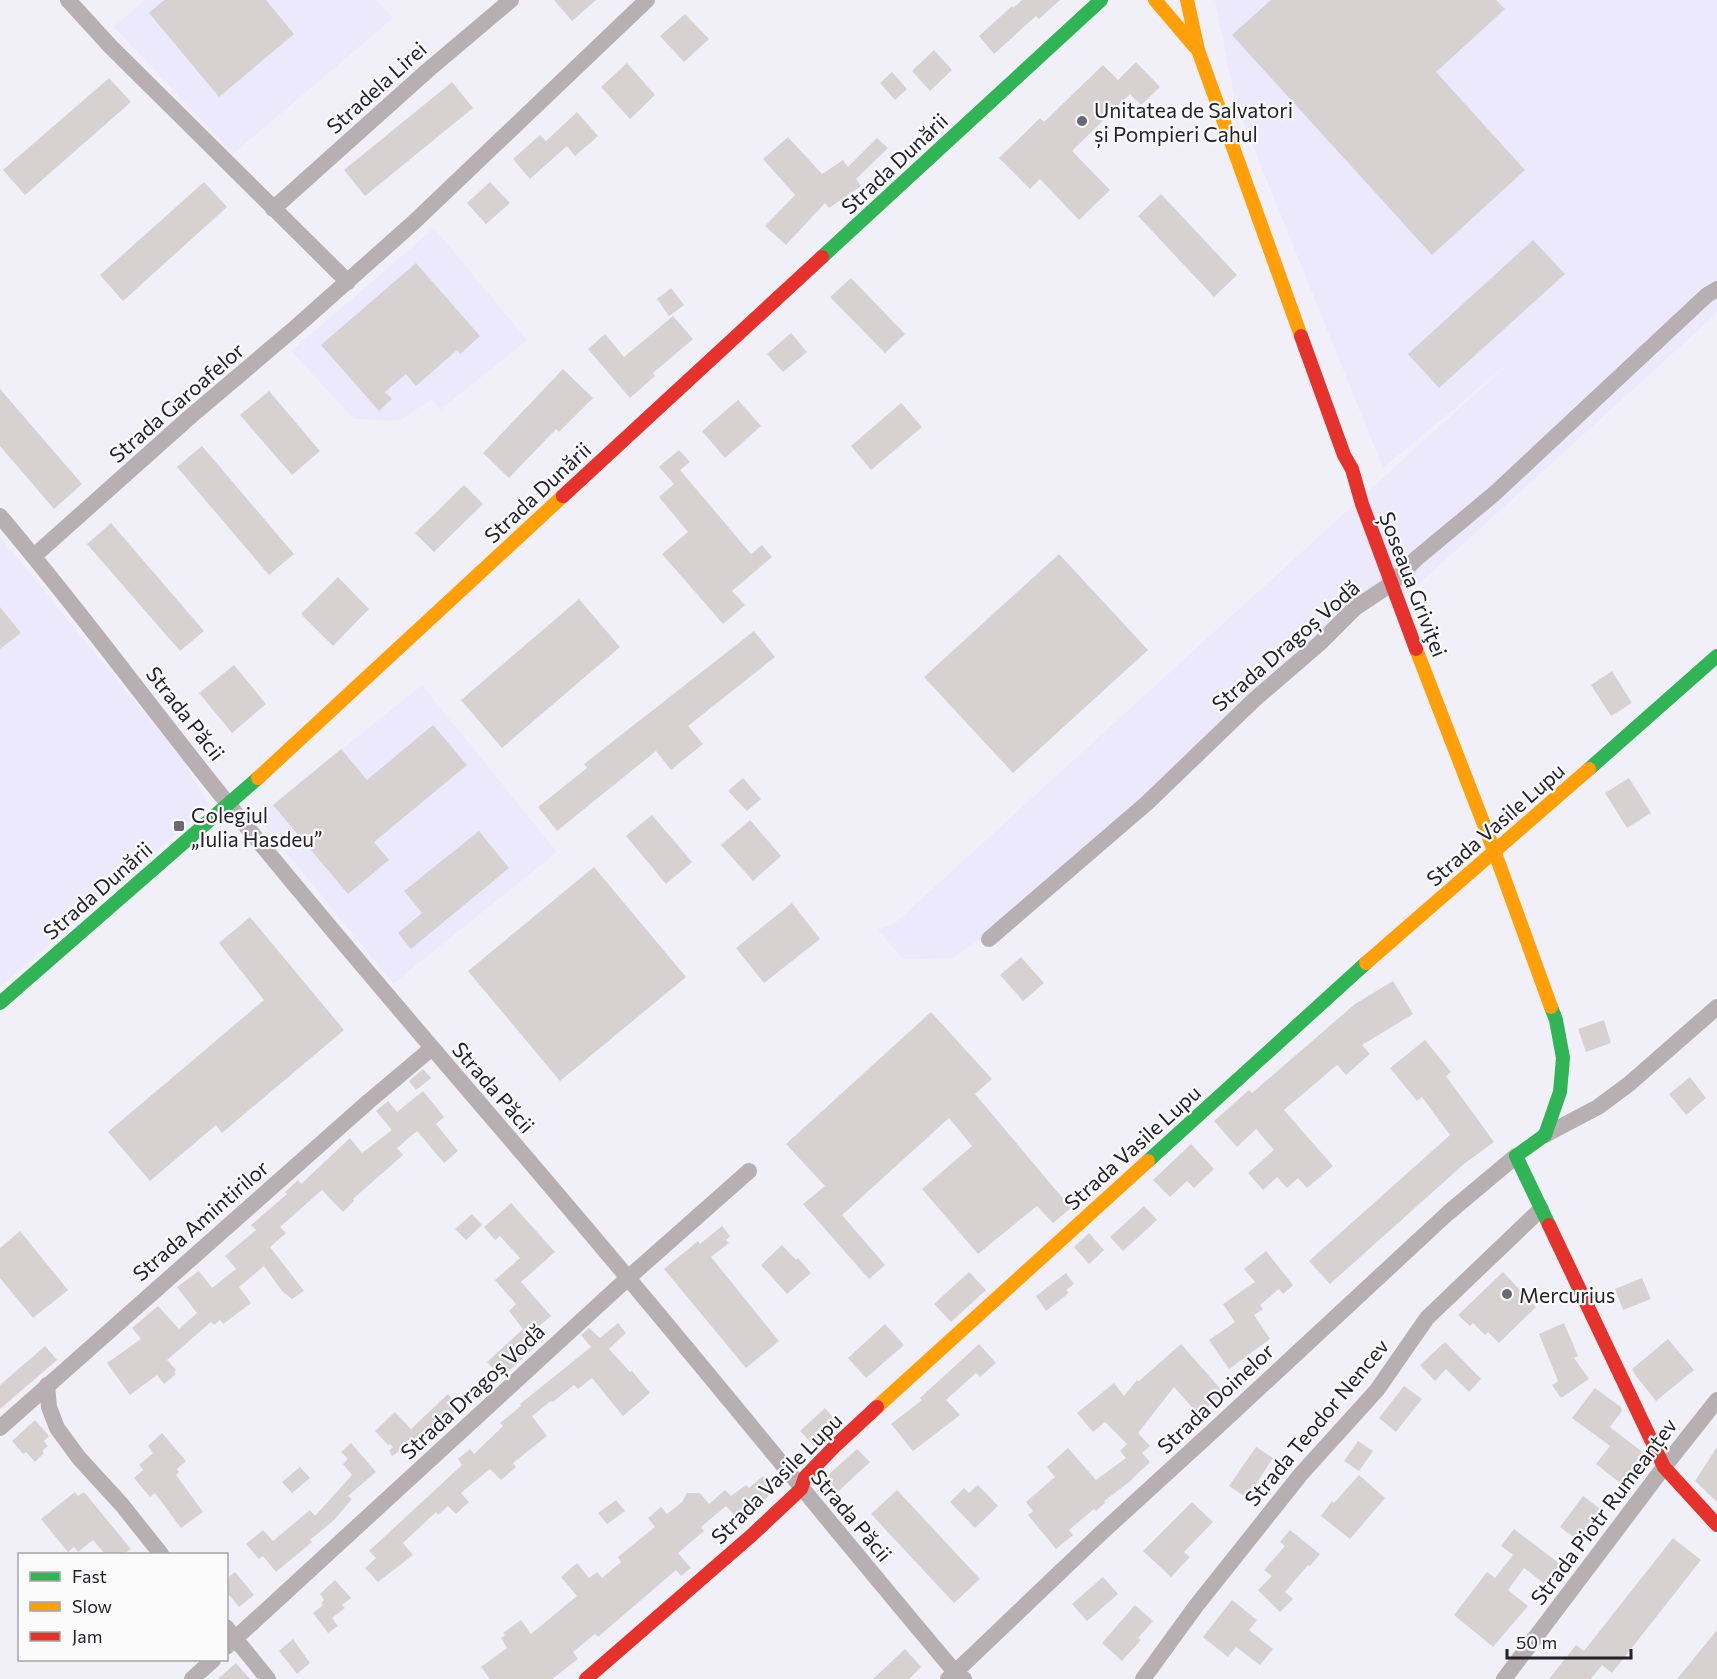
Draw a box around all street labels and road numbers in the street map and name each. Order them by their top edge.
street label: Stradela Lirei [321,36,431,138]
street label: Strada Dunării [836,107,952,219]
street label: Strada Garoafelor [104,337,248,467]
street label: Strada Dunării [479,436,595,548]
street label: Șoseaua Griviţei [1373,508,1453,661]
street label: Strada Dragoș Vodă [1206,574,1365,717]
street label: Strada Păcii [142,661,230,765]
street label: Strada Vasile Lupu [1421,757,1569,891]
street label: Strada Dunării [37,836,157,944]
street label: Strada Păcii [448,1036,540,1138]
street label: Strada Vasile Lupu [1059,1079,1205,1215]
street label: Strada Amintirilor [127,1154,273,1286]
street label: Strada Dragoș Vodă [395,1318,550,1465]
street label: Strada Teodor Nencev [1239,1333,1393,1511]
street label: Strada Doinelor [1152,1338,1278,1458]
street label: Strada Vasile Lupu [705,1407,847,1549]
street label: Strada Piotr Rumeanțev [1525,1413,1683,1610]
street label: Strada Păcii [806,1464,898,1566]

